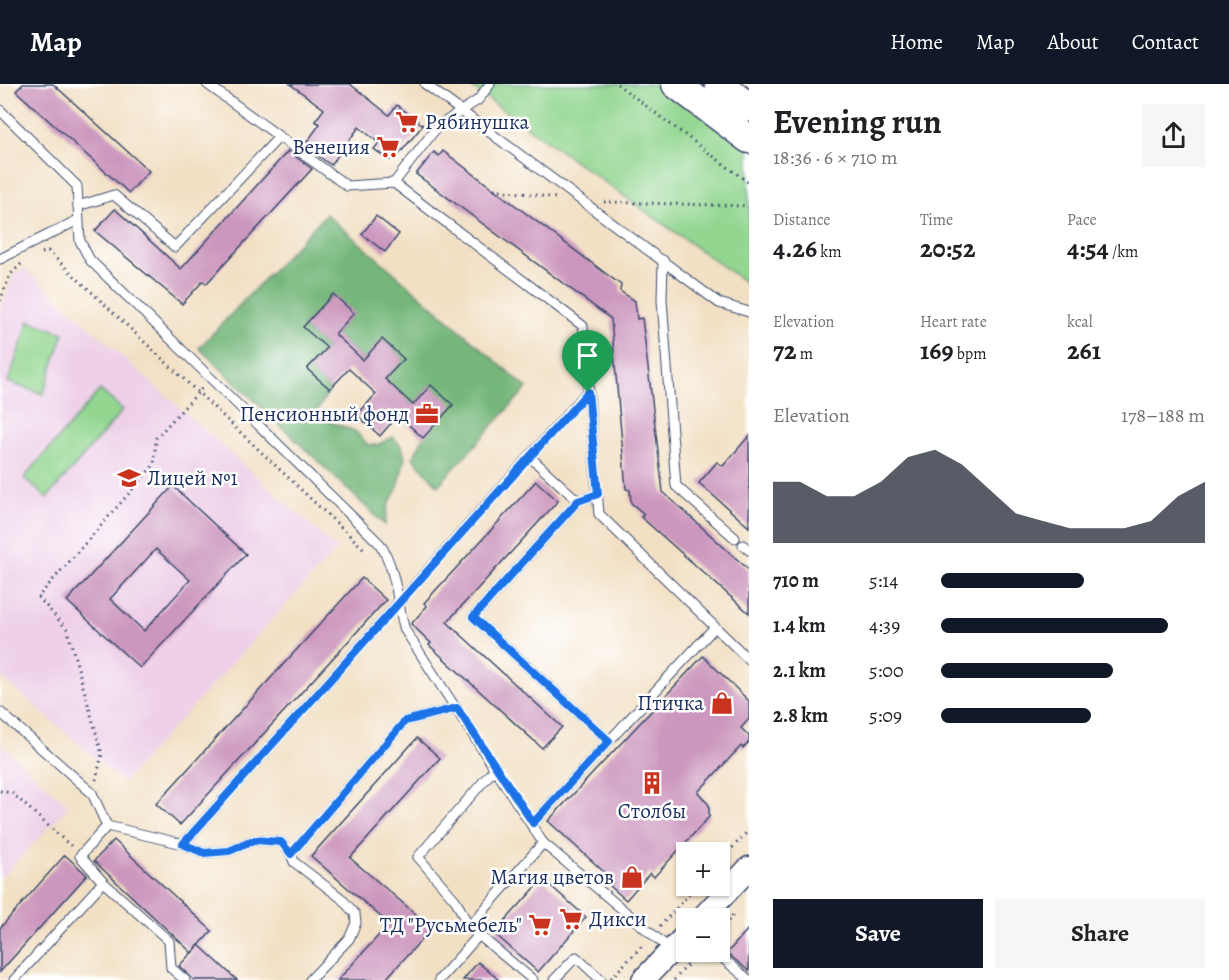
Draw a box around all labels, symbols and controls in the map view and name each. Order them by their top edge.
text: Map [30,23,82,61]
text: Home [890,28,943,56]
text: Map [976,28,1014,56]
text: About [1047,28,1099,56]
text: Contact [1132,28,1199,56]
text: Evening run [773,99,942,144]
button: share [1142,104,1205,167]
place label: Рябинушка [425,108,529,136]
supermarket icon: Рябинушка [394,109,420,135]
place label: Венеция [292,133,370,161]
supermarket icon: Венеция [375,134,401,160]
text: 18:36 · 6 × 710 m [773,144,898,171]
text: Distance [773,209,830,231]
text: Time [920,209,953,231]
text: Pace [1067,209,1097,231]
text: 4.26 [773,231,817,266]
text: 20:52 [920,231,975,266]
text: 4:54 [1067,231,1109,266]
text: km [817,241,842,263]
text: /km [1109,241,1138,263]
text: Elevation [773,311,834,333]
text: Heart rate [920,311,987,333]
text: kcal [1067,311,1093,333]
pin [562,330,613,392]
text: 72 [773,333,797,368]
text: 169 [920,333,954,368]
text: 261 [1067,333,1101,368]
icon: arrive [571,339,604,372]
text: m [797,343,813,365]
text: bpm [954,343,987,365]
place label: Пенсионный фонд [240,400,409,428]
office icon: Пенсионный фонд [414,401,440,427]
text: Elevation [773,402,850,429]
text: 178–188 m [1121,402,1205,429]
place label: Лицей №1 [147,464,238,492]
school or university icon: Лицей №1 [116,465,142,491]
text: 710 m [773,567,819,594]
text: 5:14 [869,567,898,594]
text: 1.4 km [773,612,826,639]
text: 4:39 [869,612,900,639]
text: 2.1 km [773,657,826,684]
text: 5:00 [869,657,904,684]
place label: Птичка [637,689,704,717]
shop icon: Птичка [709,690,735,716]
text: 2.8 km [773,702,828,729]
text: 5:09 [869,702,902,729]
building icon: Столбы [639,770,665,796]
place label: Столбы [618,797,686,825]
map controls [676,842,730,962]
button: + [676,842,730,896]
place label: Магия цветов [490,863,614,891]
shop icon: Магия цветов [619,864,645,890]
button: Save [773,899,983,968]
button: Share [995,899,1205,968]
place label: Дикси [589,905,647,933]
supermarket icon: Дикси [558,906,584,932]
button: − [676,908,730,962]
place label: ТД "Русьмебель" [380,911,522,939]
supermarket icon: ТД "Русьмебель" [527,912,553,938]

